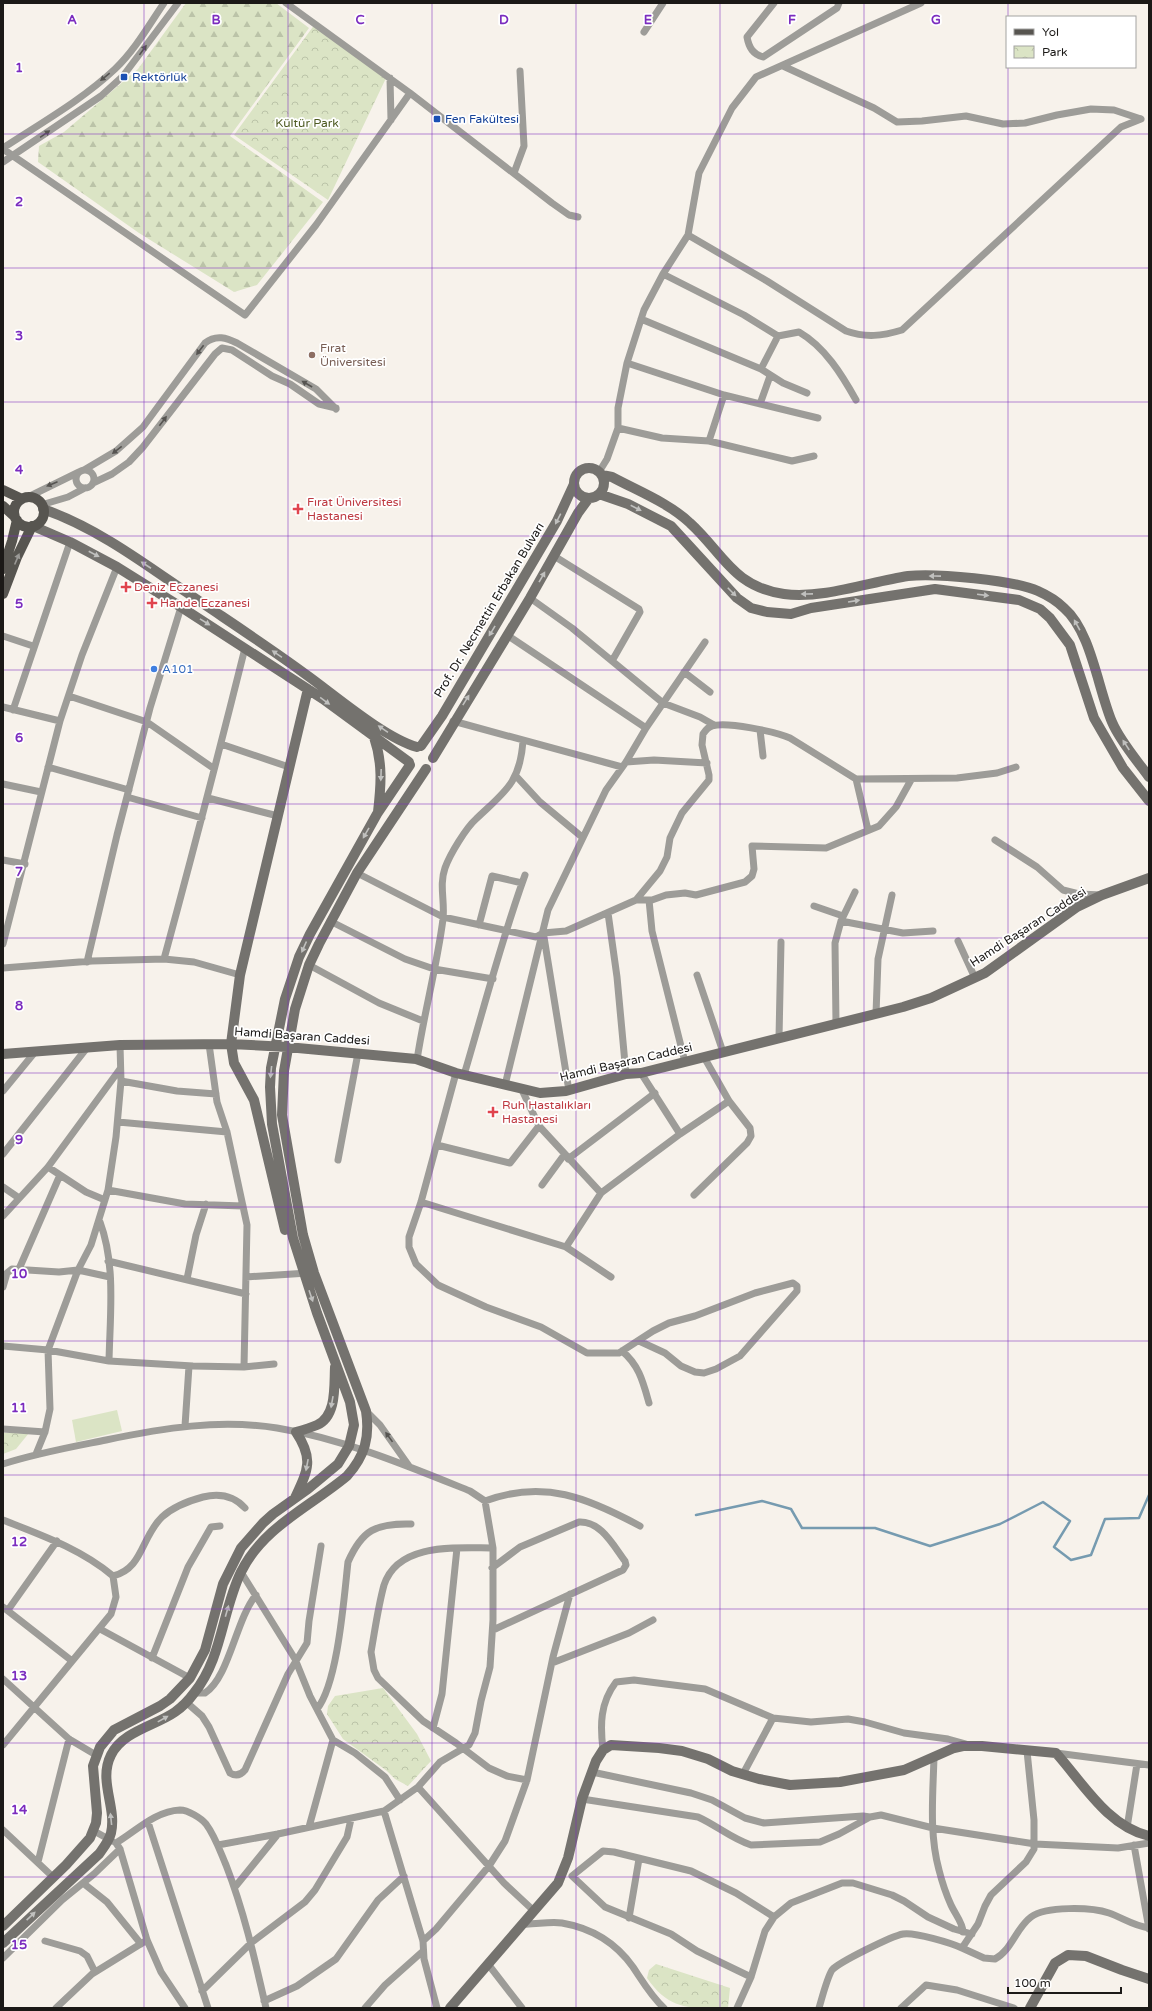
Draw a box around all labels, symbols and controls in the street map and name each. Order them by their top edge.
text: A [67,12,77,28]
text: B [211,12,221,28]
text: C [355,12,365,28]
text: D [499,12,509,28]
text: E [644,12,652,28]
text: F [788,12,796,28]
text: G [931,12,941,28]
legend [1006,16,1136,68]
text: Yol [1042,25,1059,39]
one-way arrow [139,45,148,56]
text: Park [1042,45,1068,59]
text: 1 [15,60,23,76]
place label: Rektörlük [132,70,188,84]
one-way arrow [100,72,111,81]
marker: Rektörlük [119,72,129,82]
place label: Fen Fakültesi [445,112,519,126]
marker: Fen Fakültesi [432,114,442,124]
park label: Kültür Park [275,116,339,130]
one-way arrow [40,130,50,138]
text: 2 [15,194,23,210]
text: 3 [15,328,23,344]
place label: Fırat Üniversitesi [320,341,386,369]
one-way arrow [196,345,204,355]
marker: Fırat Üniversitesi [307,350,317,360]
one-way arrow [301,380,313,387]
one-way arrow [158,416,167,427]
one-way arrow [112,446,123,454]
text: 4 [15,462,24,478]
one-way arrow [47,481,58,487]
place label: Fırat Üniversitesi Hastanesi [307,495,402,523]
marker: Fırat Üniversitesi Hastanesi [292,503,304,515]
one-way arrow [630,504,641,511]
one-way arrow [555,513,561,525]
street label: Prof. Dr. Necmettin Erbakan Bulvarı [431,520,547,700]
one-way arrow [88,551,100,558]
one-way arrow [14,553,20,565]
one-way arrow [141,561,151,569]
one-way arrow [538,571,545,583]
one-way arrow [928,573,941,579]
place label: Deniz Eczanesi [134,580,218,594]
marker: Deniz Eczanesi [121,582,131,592]
one-way arrow [727,588,736,597]
one-way arrow [800,591,813,597]
one-way arrow [977,592,989,598]
text: 5 [15,596,23,612]
place label: Hande Eczanesi [160,596,250,610]
marker: Hande Eczanesi [147,598,157,608]
one-way arrow [848,598,860,604]
one-way arrow [200,618,210,626]
one-way arrow [1074,619,1081,631]
one-way arrow [488,626,496,636]
one-way arrow [271,650,282,658]
place label: A101 [162,662,194,676]
marker: A101 [149,664,159,674]
one-way arrow [463,694,470,706]
one-way arrow [320,697,331,705]
one-way arrow [377,725,388,733]
text: 6 [15,730,23,746]
one-way arrow [1122,740,1130,750]
one-way arrow [378,769,384,782]
one-way arrow [363,827,370,839]
text: 7 [15,864,23,880]
street label: Hamdi Başaran Caddesi [967,884,1089,970]
one-way arrow [301,942,307,953]
text: 8 [15,998,23,1014]
street label: Hamdi Başaran Caddesi [234,1024,370,1048]
street label: Hamdi Başaran Caddesi [558,1040,694,1084]
one-way arrow [268,1066,274,1078]
place label: Ruh Hastalıkları Hastanesi [502,1098,591,1126]
marker: Ruh Hastalıkları Hastanesi [487,1106,499,1118]
text: 9 [15,1132,23,1148]
text: 10 [11,1266,27,1282]
one-way arrow [308,1290,314,1302]
one-way arrow [329,1396,335,1408]
text: 11 [11,1400,27,1416]
one-way arrow [385,1432,393,1443]
one-way arrow [303,1459,309,1471]
text: 12 [11,1534,27,1550]
one-way arrow [225,1604,231,1617]
text: 13 [11,1668,27,1684]
one-way arrow [157,1715,169,1722]
text: 14 [11,1802,28,1818]
one-way arrow [108,1813,114,1825]
one-way arrow [26,1911,36,1920]
text: 15 [11,1937,27,1953]
scale bar [1008,1969,1121,1995]
text: 100 m [1014,1976,1051,1990]

